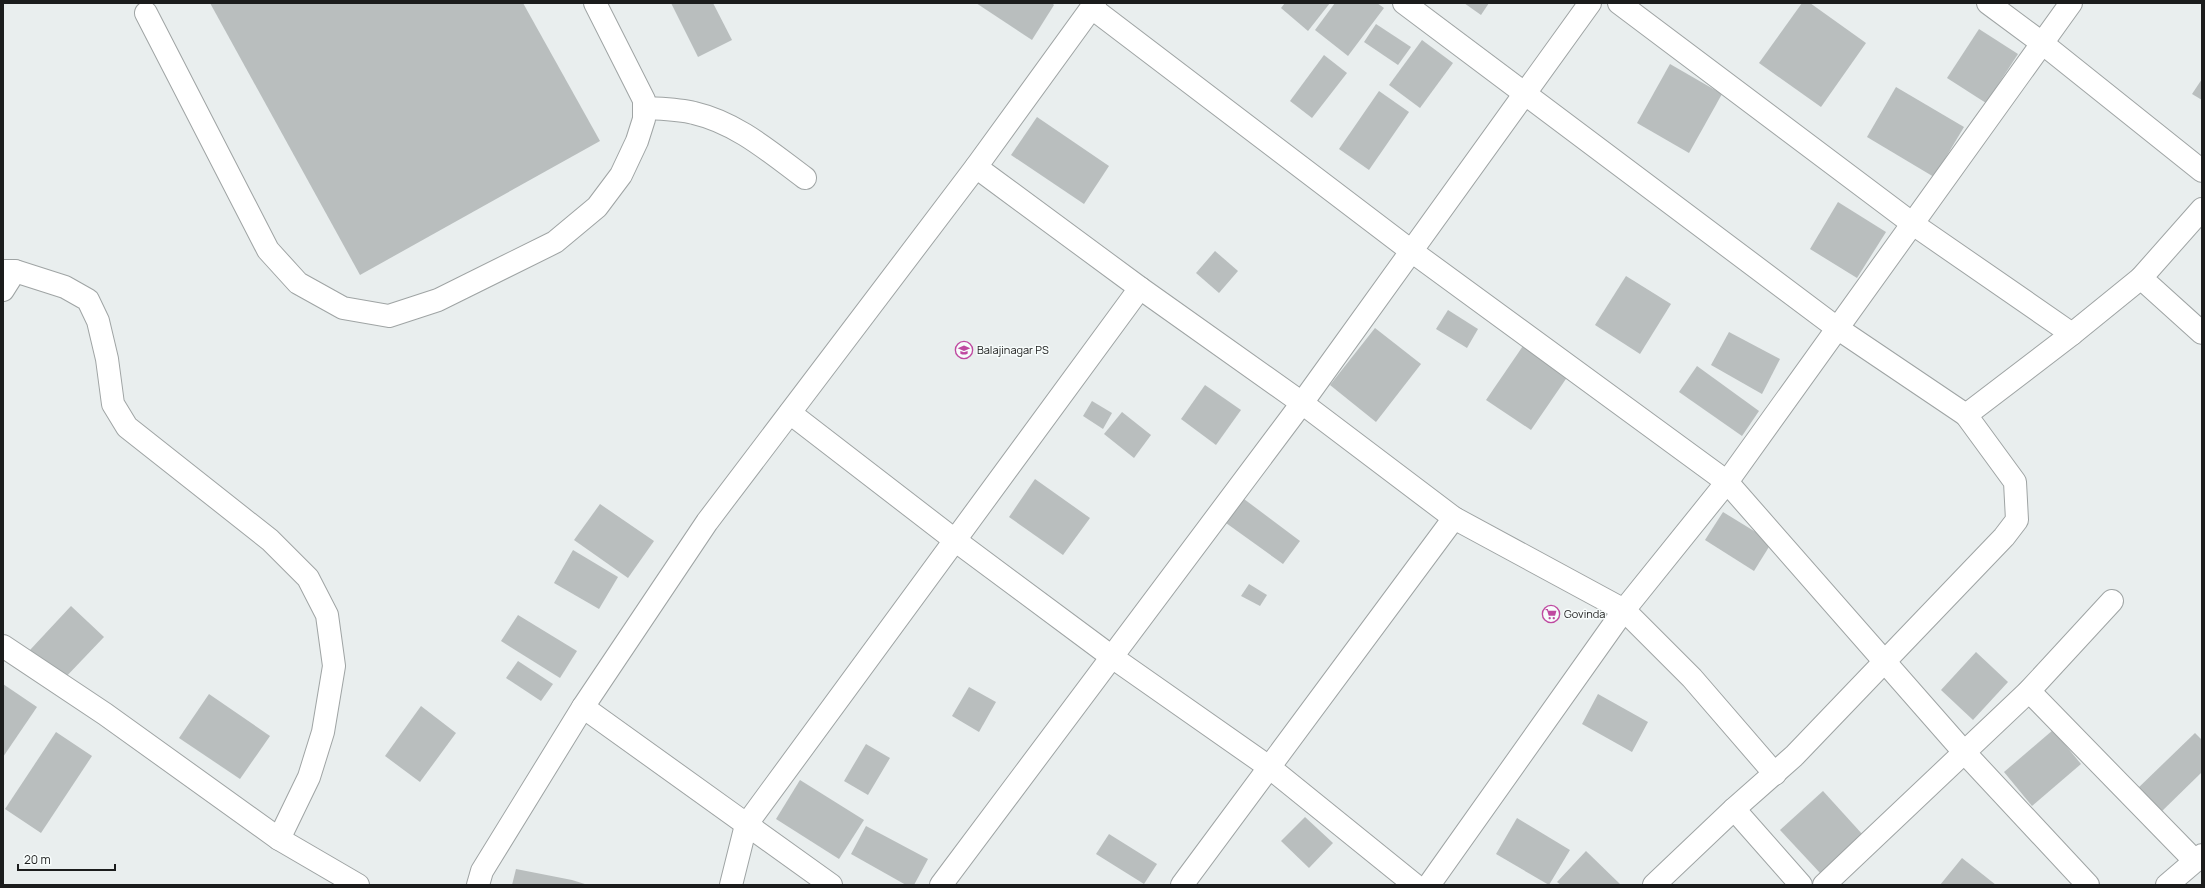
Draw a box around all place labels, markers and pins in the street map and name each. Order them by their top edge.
school or university icon: Balajinagar PS [954,340,974,360]
place label: Balajinagar PS [977,342,1049,357]
supermarket icon: Govinda [1541,604,1561,624]
place label: Govinda [1564,606,1605,621]

